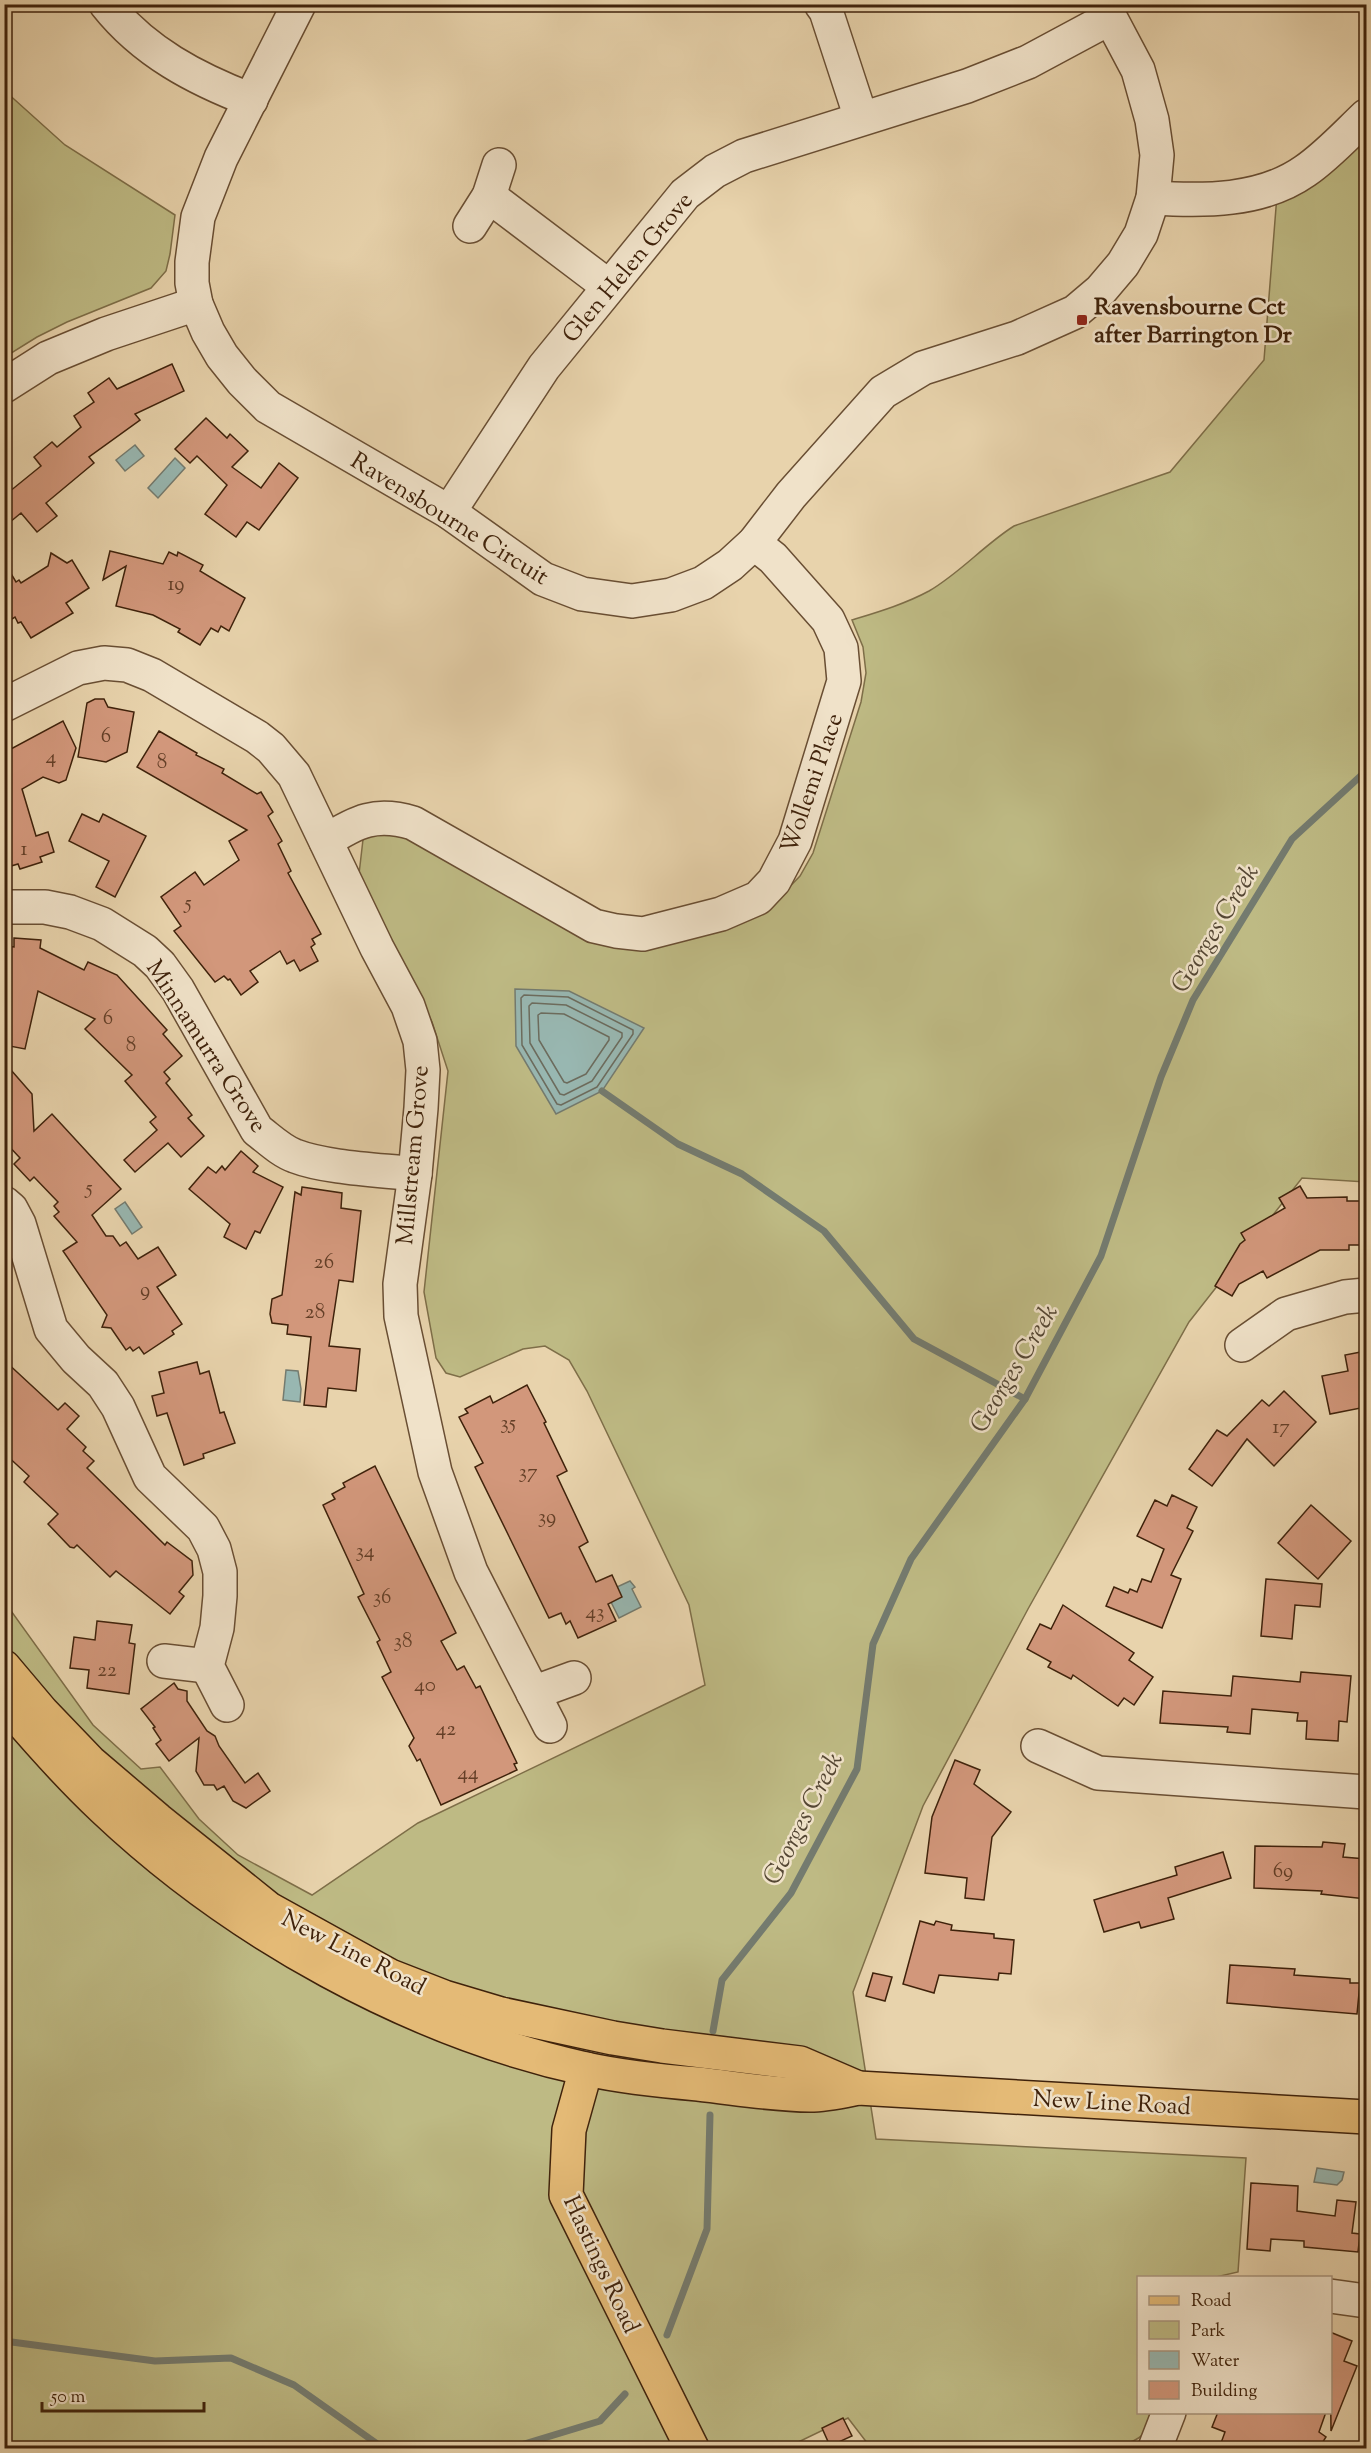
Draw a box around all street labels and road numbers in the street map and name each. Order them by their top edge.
street label: Glen Helen Grove [555,185,702,351]
street label: Ravensbourne Circuit [343,445,555,595]
street label: Wollemi Place [773,709,853,858]
street label: Minnamurra Grove [137,954,274,1140]
street label: Millstream Grove [389,1064,439,1246]
street label: New Line Road [275,1903,432,2005]
street label: New Line Road [1032,2083,1192,2125]
street label: Hastings Road [553,2190,647,2340]

